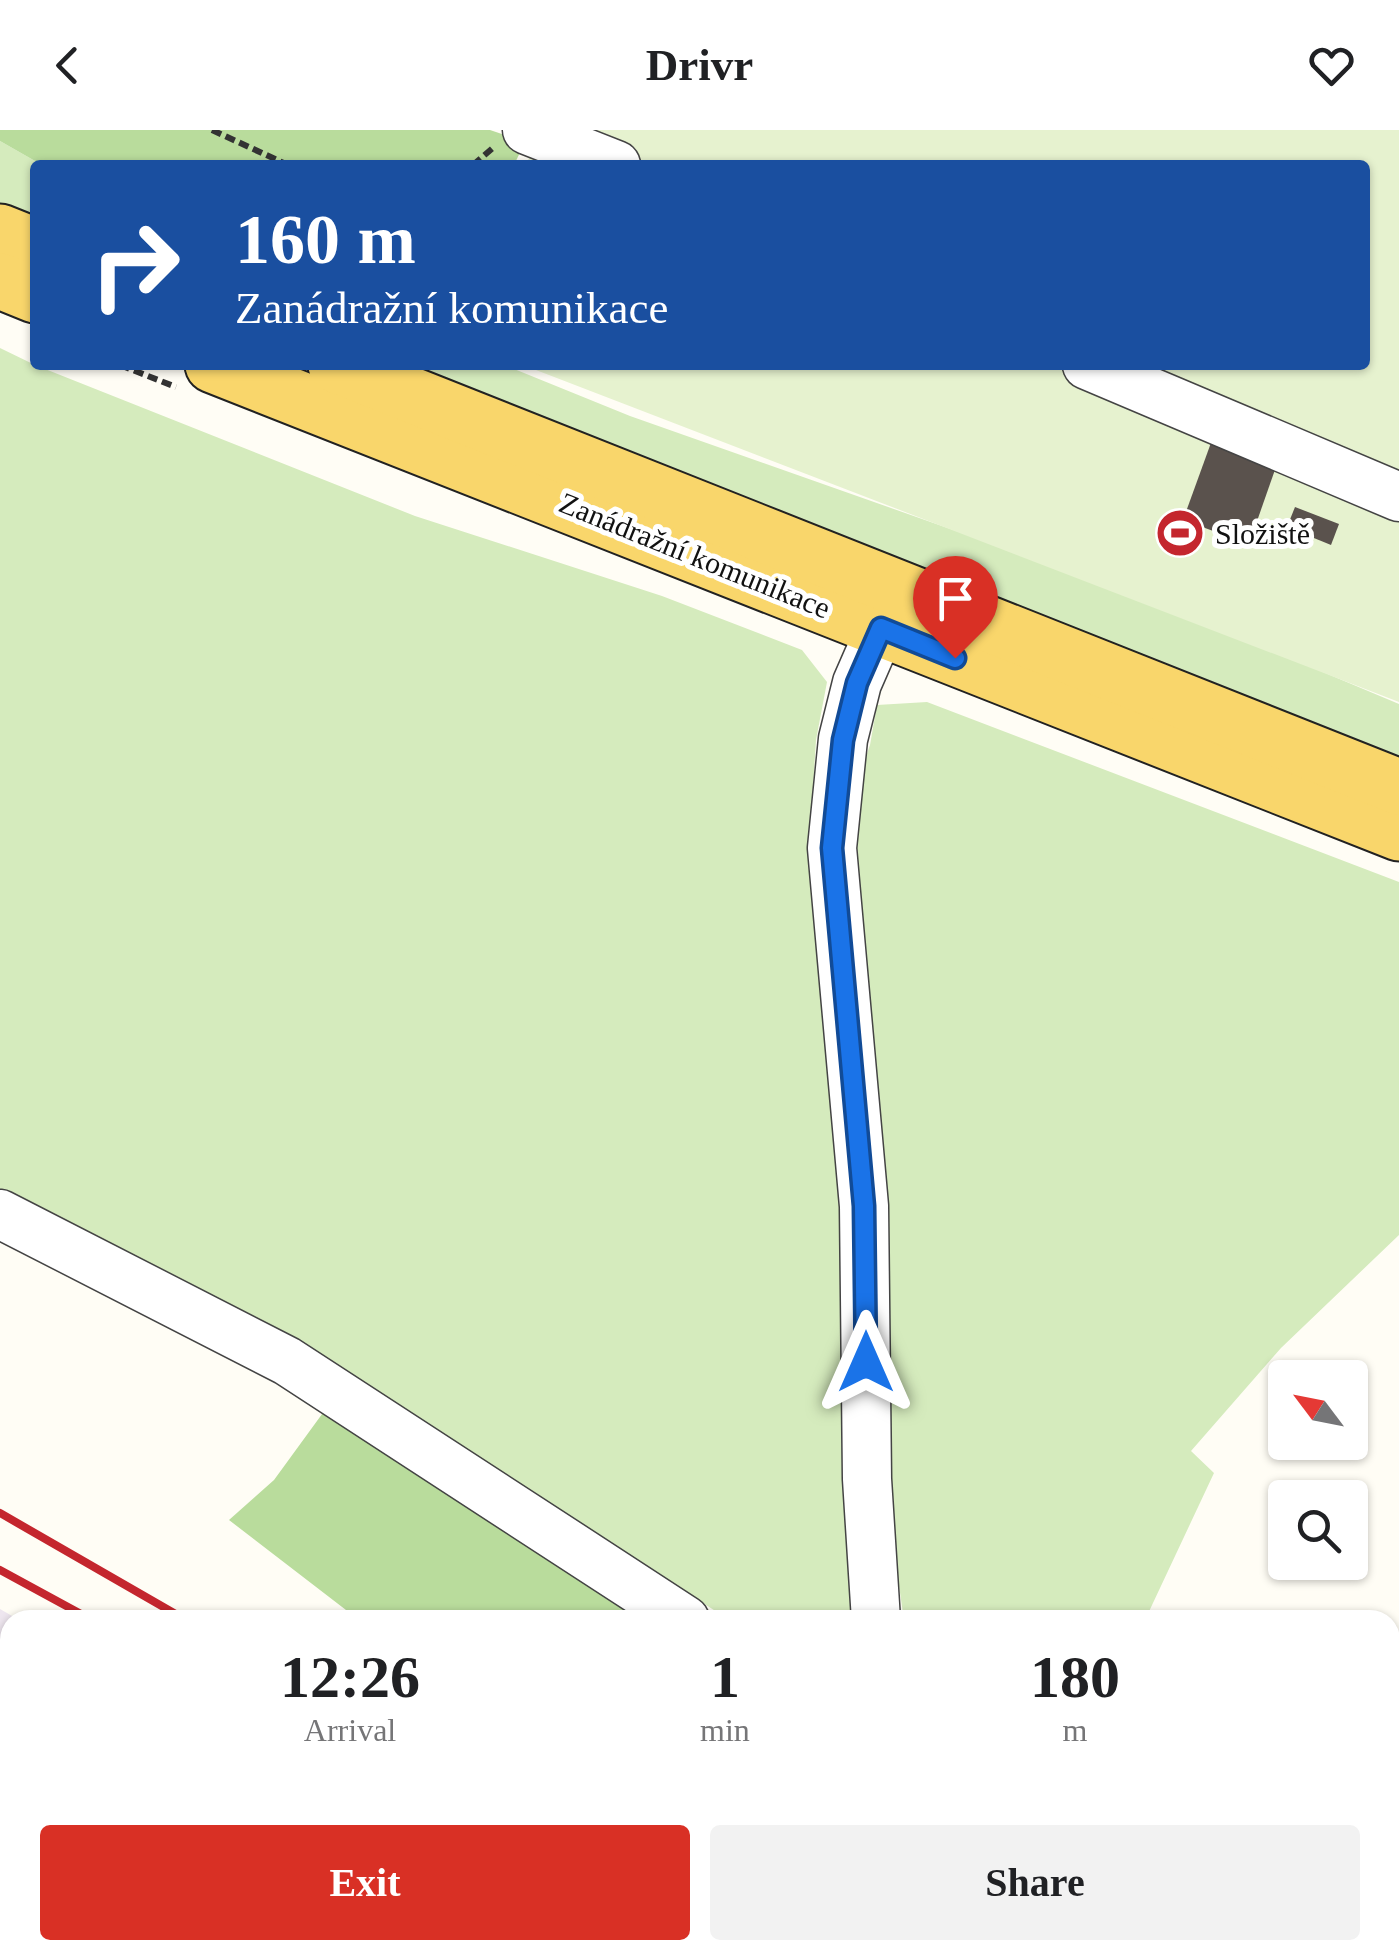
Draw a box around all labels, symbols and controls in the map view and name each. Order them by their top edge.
icon: back [40,38,95,93]
icon: heart [1304,38,1359,93]
text: Drivr [646,40,753,90]
icon: right [70,200,200,330]
text: 160 m [235,201,416,278]
text: Zanádražní komunikace [235,283,669,333]
street label: Zanádražní komunikace [555,486,835,624]
sports icon: Složiště [1154,507,1206,559]
place label: Složiště [1215,517,1310,550]
pin [913,556,998,659]
icon: arrive [928,571,983,626]
position arrow [814,1310,918,1414]
north arrow [1268,1360,1368,1460]
map controls [1268,1360,1368,1580]
button: search [1268,1480,1368,1580]
text: 12:26 [280,1644,420,1710]
text: 1 [710,1644,740,1710]
text: 180 [1030,1644,1120,1710]
text: Arrival [304,1712,396,1748]
text: min [700,1712,750,1748]
text: m [1062,1712,1087,1748]
button: Exit [40,1825,690,1940]
button: Share [710,1825,1360,1940]

